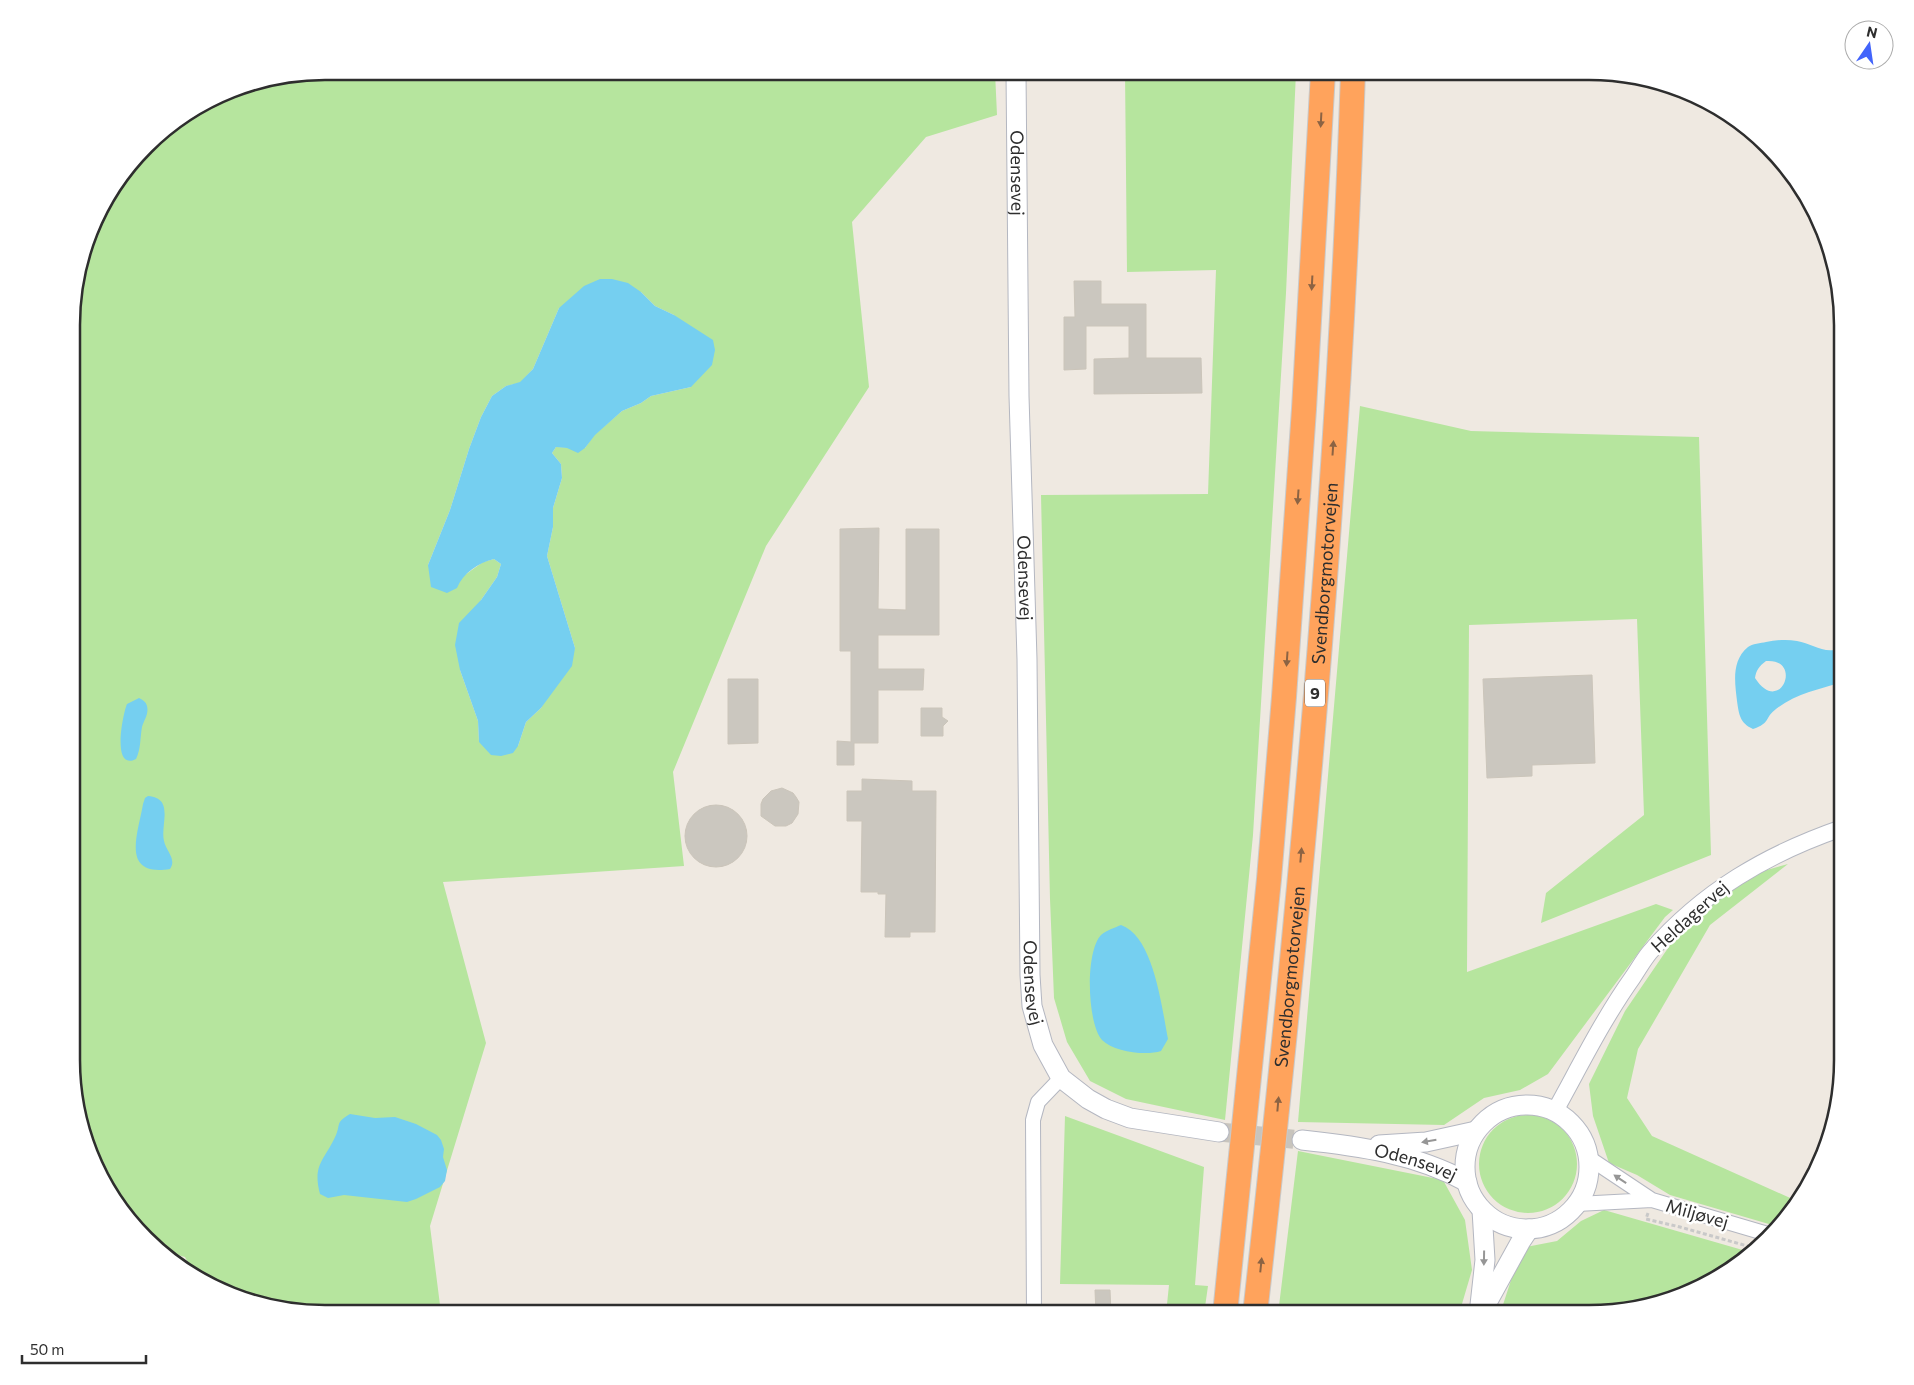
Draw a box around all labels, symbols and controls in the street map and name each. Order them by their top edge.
north arrow [1844,20,1894,70]
text: N [1865,22,1879,41]
one-way arrow [1317,113,1325,129]
street label: Odensevej [1007,130,1029,216]
one-way arrow [1307,275,1315,291]
one-way arrow [1330,440,1338,456]
street label: Svendborgmotorvejen [1306,482,1342,665]
one-way arrow [1294,489,1302,505]
street label: Odensevej [1013,535,1038,621]
one-way arrow [1283,652,1291,668]
road number: 9 [1305,680,1325,706]
one-way arrow [1298,846,1306,862]
street label: Heldagervej [1646,876,1733,957]
street label: Svendborgmotorvejen [1269,885,1309,1068]
street label: Odensevej [1020,940,1049,1027]
one-way arrow [1274,1095,1282,1111]
street label: Odensevej [1372,1138,1461,1185]
one-way arrow [1420,1138,1436,1146]
one-way arrow [1614,1174,1627,1184]
street label: Miljøvej [1663,1194,1731,1232]
one-way arrow [1480,1251,1488,1267]
one-way arrow [1257,1257,1265,1273]
scale bar [22,1332,146,1364]
text: 50 m [30,1340,64,1358]

